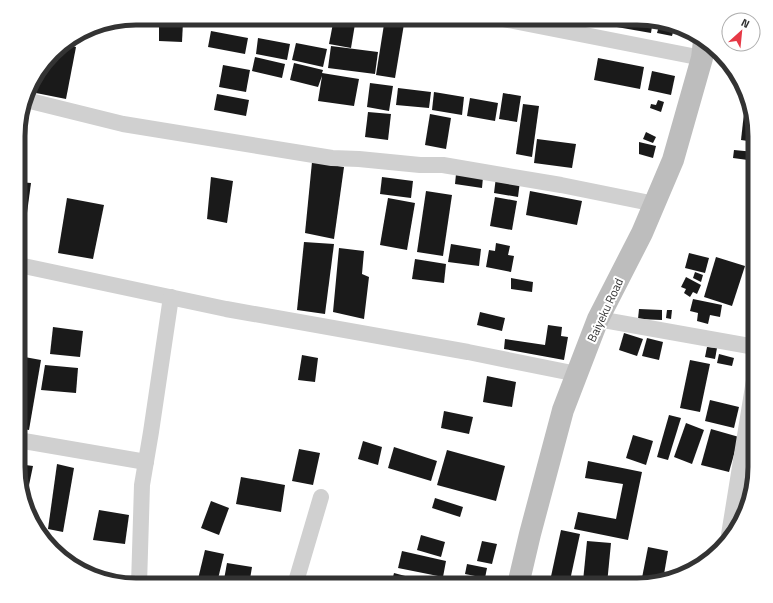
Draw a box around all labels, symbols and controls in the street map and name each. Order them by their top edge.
north arrow [721,12,761,52]
text: N [739,14,753,32]
street label: Baiyeku Road [582,275,628,345]

